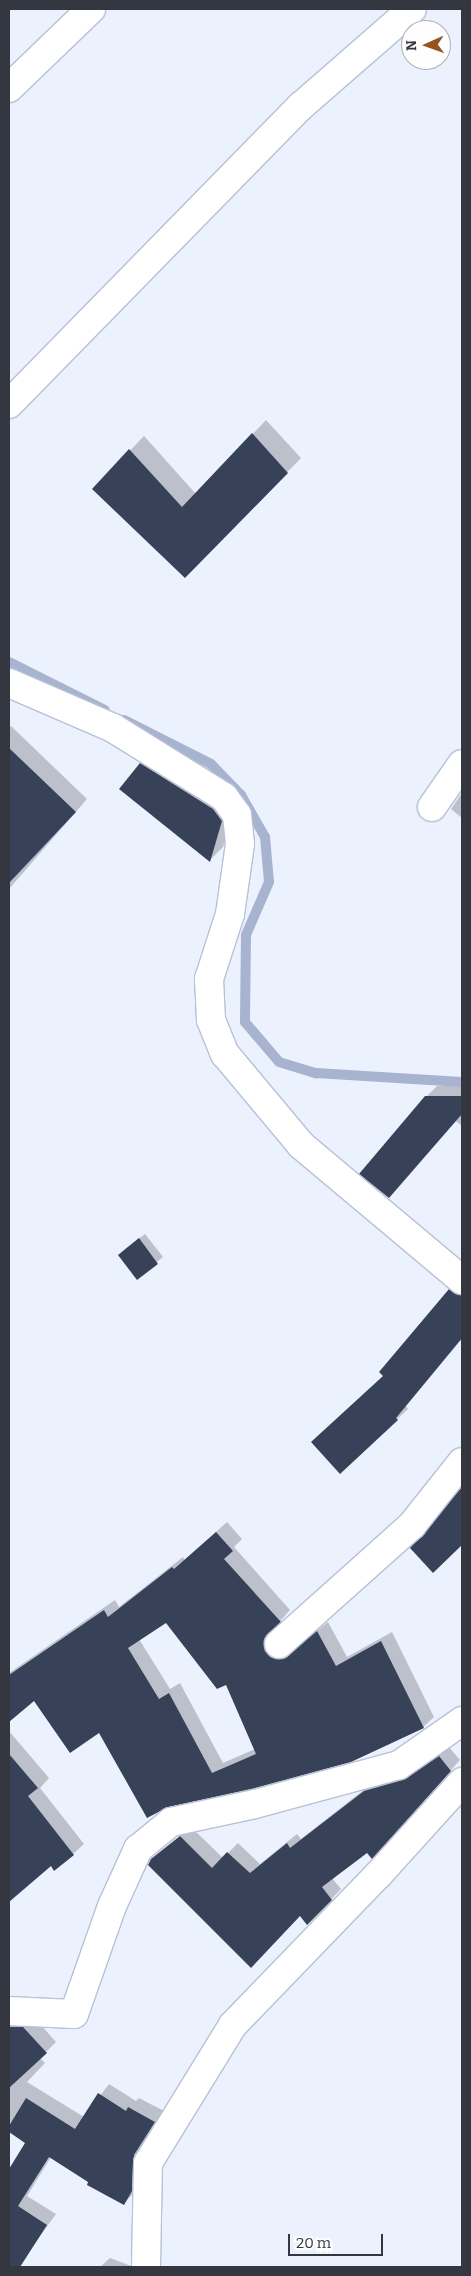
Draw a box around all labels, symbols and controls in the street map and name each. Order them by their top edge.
north arrow [401,20,451,70]
text: N [403,40,420,51]
scale bar [291,2224,386,2256]
text: 20 m [296,2234,331,2252]

